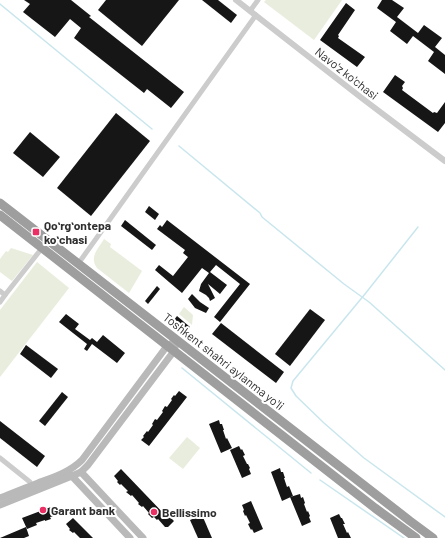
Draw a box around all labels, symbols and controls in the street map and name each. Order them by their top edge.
street label: Navo'z ko'chasi [313,44,381,102]
place label: Qoʻrgʻontepa koʻchasi [44,218,111,246]
marker: Qoʻrgʻontepa koʻchasi [31,227,41,237]
street label: Toshkent shahri aylanma yoʻli [161,309,287,413]
place label: Garant bank [51,503,116,517]
marker: Garant bank [38,505,48,515]
place label: Bellissimo [162,505,217,519]
marker: Bellissimo [149,507,159,517]

